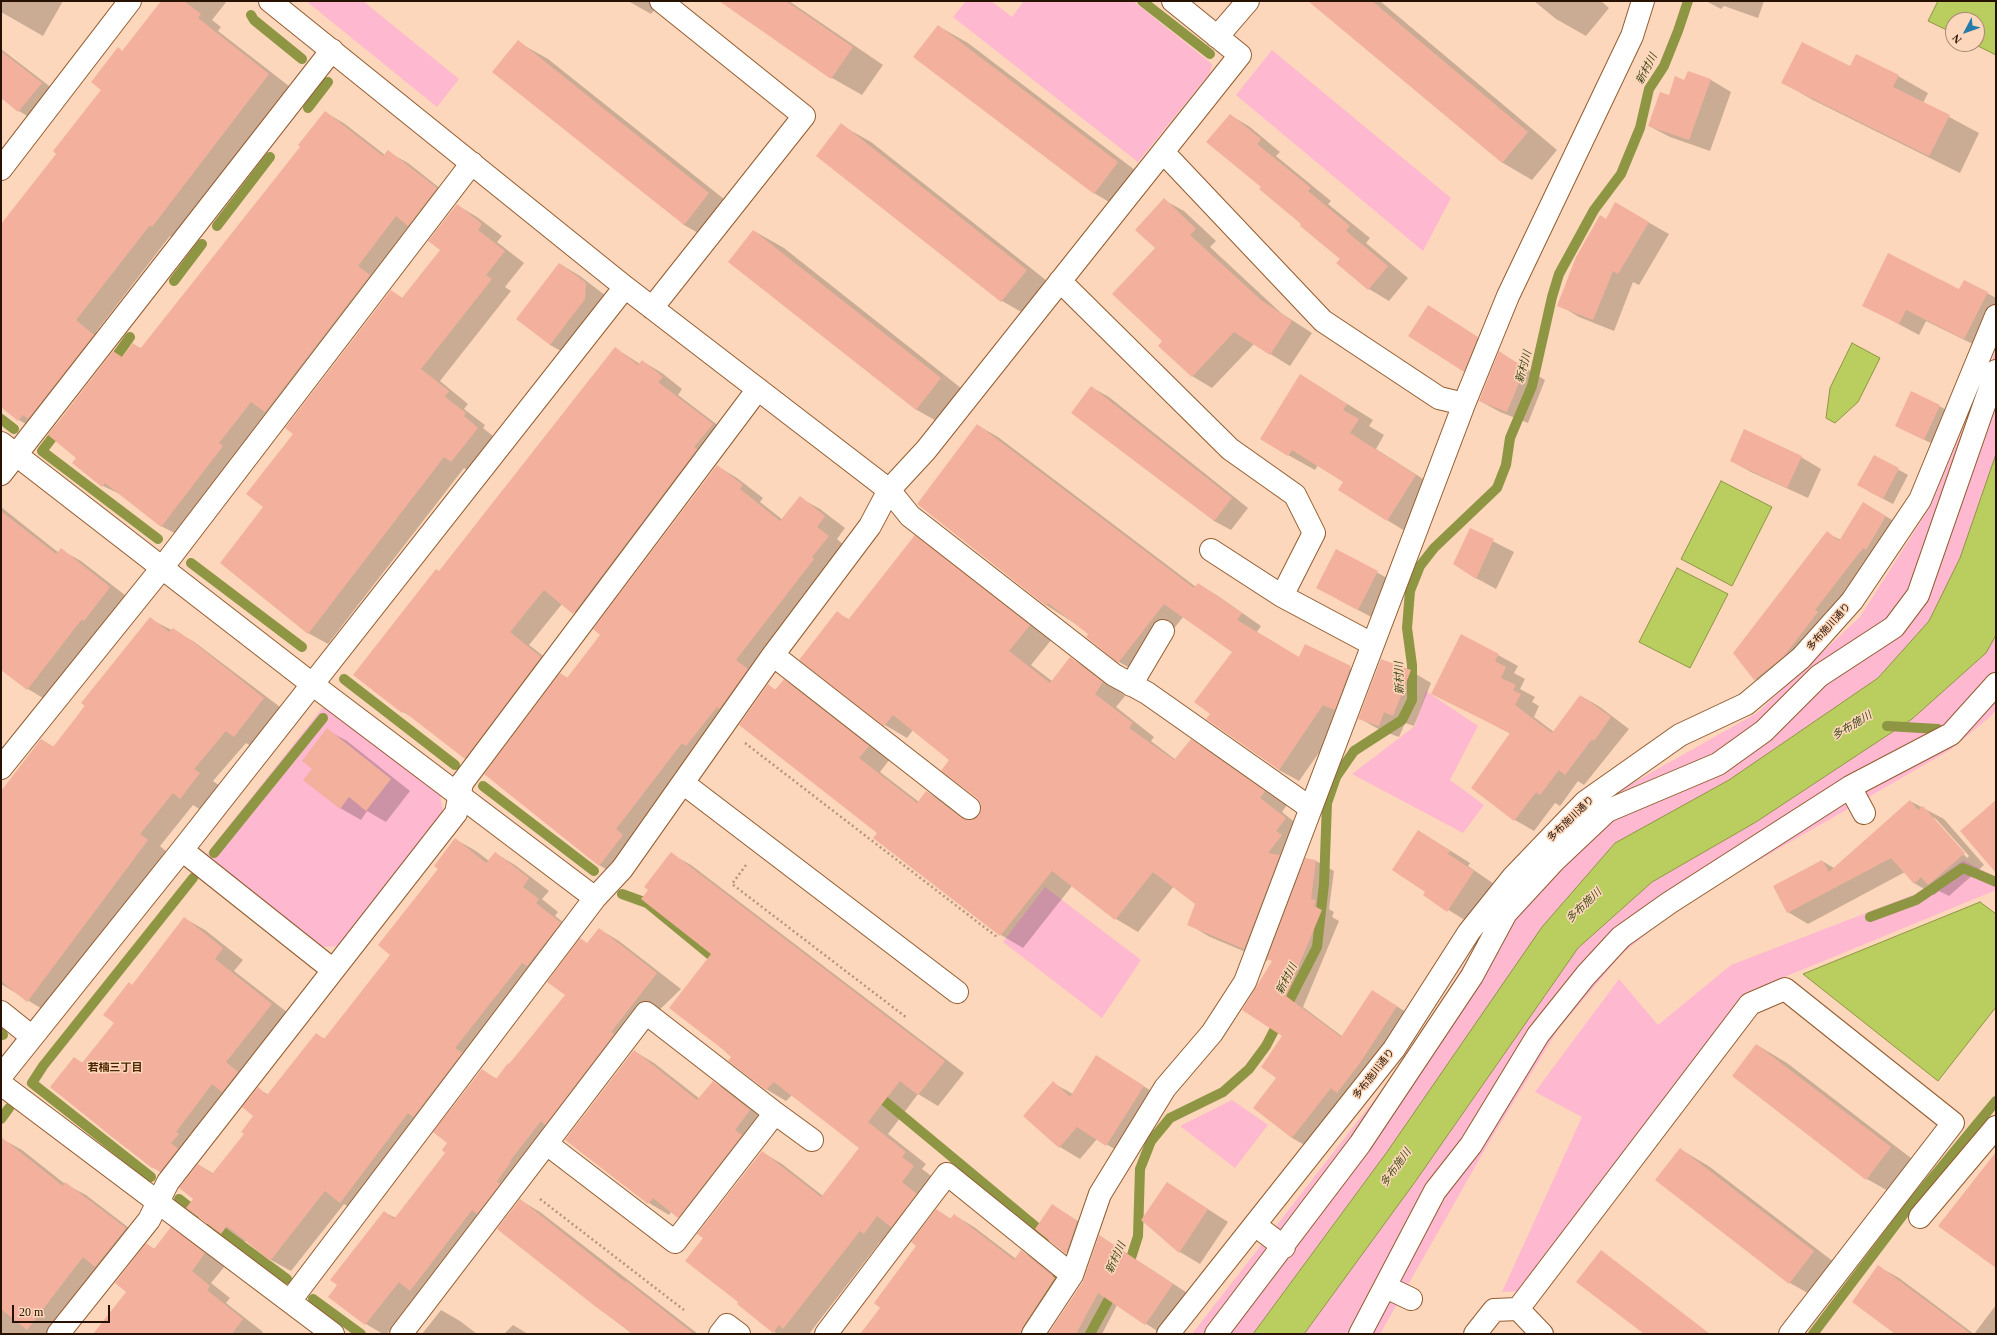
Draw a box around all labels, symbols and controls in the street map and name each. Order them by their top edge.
north arrow [1945,12,1985,52]
text: N [1950,32,1964,46]
water label: 新村川 [1634,51,1660,87]
water label: 新村川 [1513,349,1535,385]
street label: 多布施川通り [1804,601,1854,653]
water label: 新村川 [1393,661,1407,695]
water label: 多布施川 [1830,709,1874,743]
street label: 多布施川通り [1545,794,1597,844]
water label: 多布施川 [1564,886,1604,926]
water label: 新村川 [1274,961,1300,997]
street label: 多布施川通り [1351,1047,1397,1101]
district label: 若楠三丁目 [88,1061,142,1075]
water label: 多布施川 [1378,1146,1414,1190]
water label: 新村川 [1103,1240,1129,1276]
scale bar [14,1297,112,1323]
text: 20 m [19,1305,43,1319]

